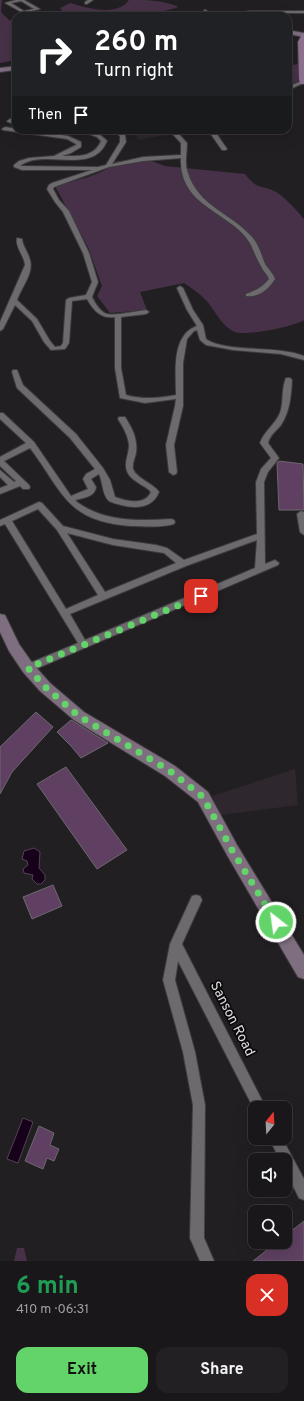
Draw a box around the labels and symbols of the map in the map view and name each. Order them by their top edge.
pin [184,579,218,613]
position arrow [255,901,297,943]
street label: Sanson Road [206,979,258,1059]
north arrow [248,1101,292,1145]

